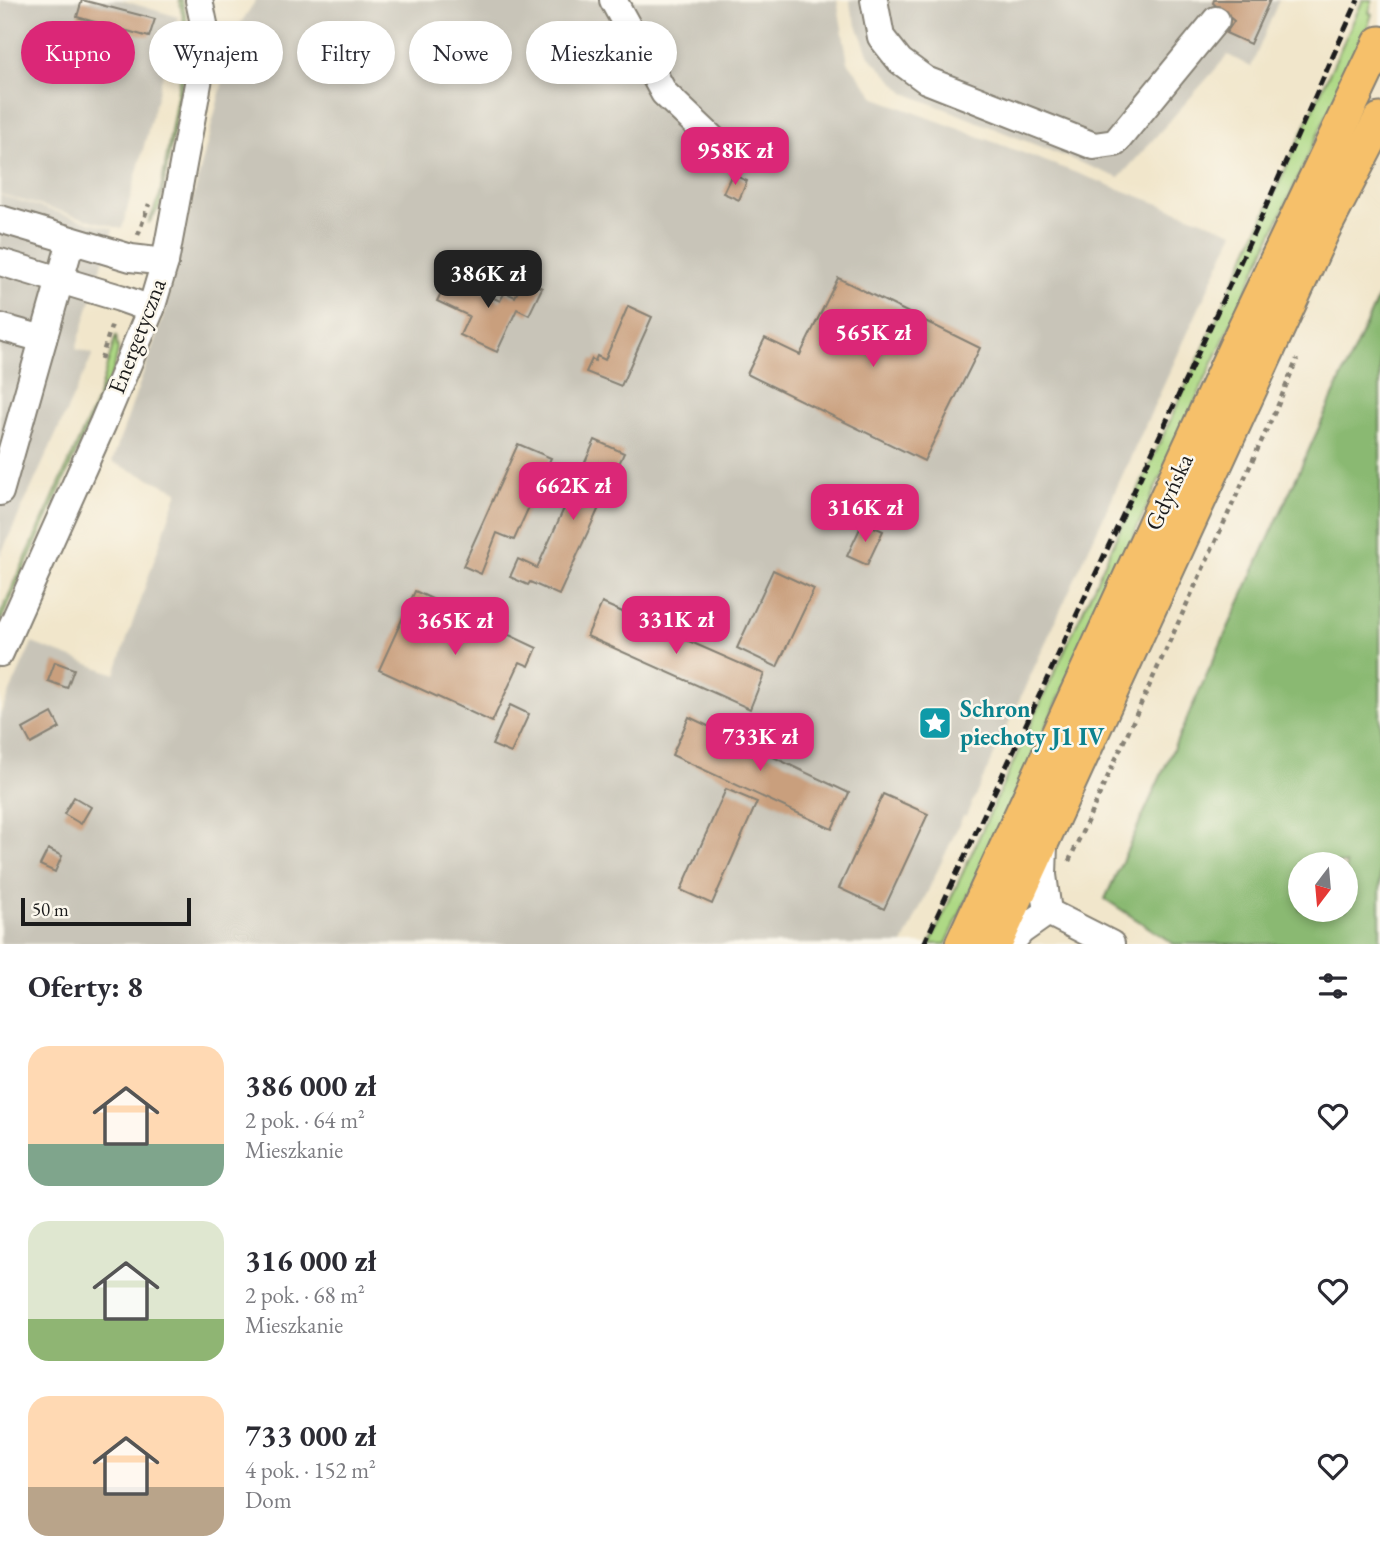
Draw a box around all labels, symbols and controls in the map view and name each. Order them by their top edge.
chip: Kupno [21,21,135,84]
chip: Wynajem [149,21,283,84]
chip: Filtry [297,21,395,84]
chip: Nowe [409,21,512,84]
chip: Mieszkanie [526,21,677,84]
pin: 958K zł [670,128,800,187]
text: 958K zł [697,135,773,165]
pin: 386K zł [423,250,553,310]
text: 386K zł [450,258,526,288]
street label: Energetyczna [100,273,173,398]
pin: 565K zł [808,310,938,369]
text: 565K zł [835,317,911,347]
street label: Gdyńska [1137,448,1200,535]
pin: 662K zł [508,462,638,522]
text: 662K zł [535,470,611,500]
pin: 316K zł [800,484,930,544]
text: 316K zł [827,492,903,522]
pin: 331K zł [611,596,741,656]
pin: 365K zł [390,598,520,657]
text: 331K zł [638,604,714,634]
text: 365K zł [417,605,493,635]
place label: Schron piechoty J1 IV [960,693,1105,753]
place icon: Schron piechoty J1 IV [916,704,954,742]
pin: 733K zł [695,714,825,773]
text: 733K zł [722,721,798,751]
north arrow [1288,852,1358,922]
map controls [1288,852,1358,922]
scale bar [21,895,191,927]
text: 50 m [32,897,69,922]
text: Oferty: 8 [28,967,143,1006]
icon: filters [1314,967,1352,1005]
text: 386 000 zł [245,1066,376,1105]
icon: home [84,1074,168,1158]
icon: heart [1314,1097,1352,1135]
text: 2 pok. · 64 m² [245,1105,365,1135]
text: Mieszkanie [245,1135,343,1165]
text: 316 000 zł [245,1241,376,1280]
icon: home [84,1249,168,1333]
icon: heart [1314,1272,1352,1310]
text: 2 pok. · 68 m² [245,1280,365,1310]
text: Mieszkanie [245,1310,343,1340]
text: 733 000 zł [245,1416,376,1455]
icon: home [84,1424,168,1508]
icon: heart [1314,1447,1352,1485]
text: 4 pok. · 152 m² [245,1455,376,1485]
text: Dom [245,1485,292,1515]

